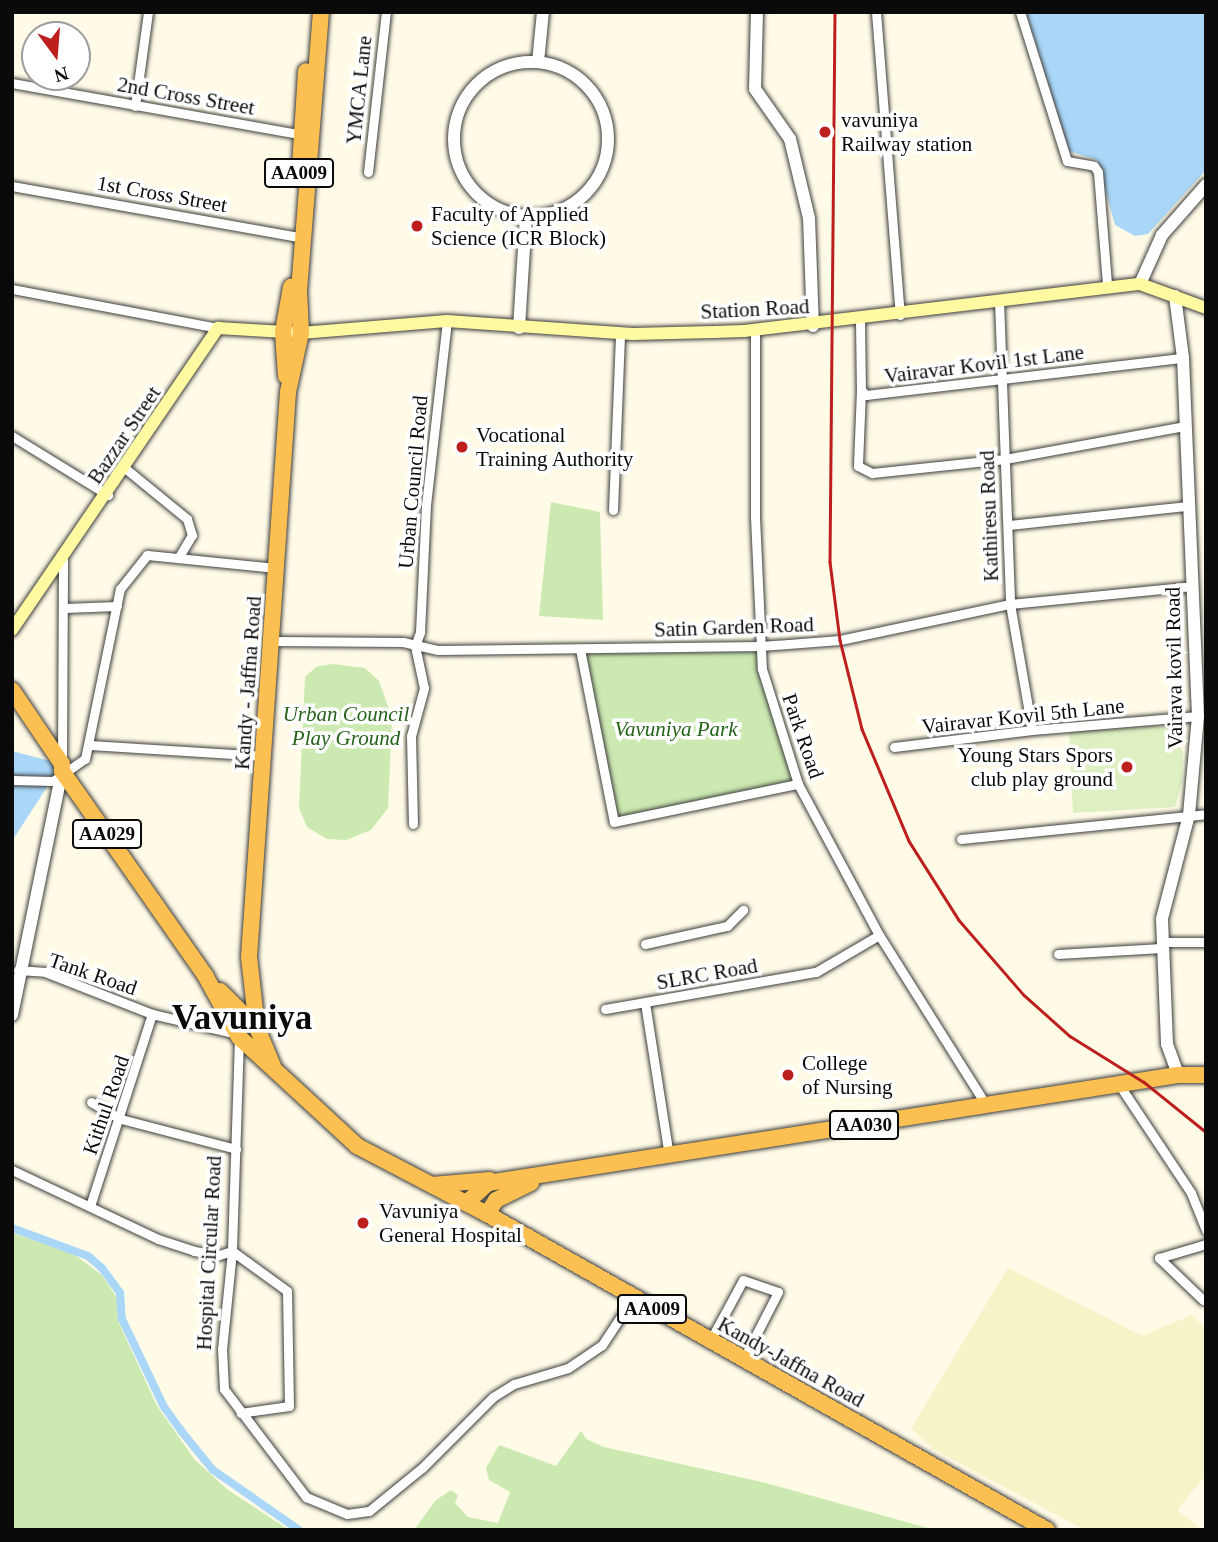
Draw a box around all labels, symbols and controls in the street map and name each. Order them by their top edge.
north arrow [21,21,91,91]
street label: YMCA Lane [341,34,377,146]
text: N [52,63,71,87]
street label: 2nd Cross Street [104,70,268,122]
place label: vavuniya Railway station [841,107,989,157]
marker: vavuniya Railway station [815,122,835,142]
road number: AA009 [262,158,336,188]
street label: 1st Cross Street [84,168,240,220]
place label: Faculty of Applied Science (ICR Block) [431,201,616,251]
marker: Faculty of Applied Science (ICR Block) [409,218,425,234]
street label: Station Road [692,293,818,325]
street label: Vairavar Kovil 1st Lane [873,338,1095,390]
street label: Bazzar Street [77,374,171,496]
street label: Urban Council Road [392,383,434,581]
place label: Vocational Training Authority [476,422,654,472]
marker: Vocational Training Authority [454,439,470,455]
street label: Kathiresu Road [974,441,1004,591]
street label: Vairava kovil Road [1160,579,1188,757]
street label: Kandy - Jaffna Road [229,587,267,779]
street label: Satin Garden Road [642,611,826,643]
street label: Park Road [775,684,831,788]
street label: Vairavar Kovil 5th Lane [910,692,1136,740]
park label: Urban Council Play Ground [276,701,416,751]
park label: Vavuniya Park [607,716,745,742]
place label: Young Stars Spors club play ground [934,742,1113,792]
marker: Young Stars Spors club play ground [1119,759,1135,775]
road number: AA029 [70,818,144,849]
street label: Tank Road [41,946,145,1002]
street label: SLRC Road [653,952,761,996]
district label: Vavuniya [162,997,322,1039]
street label: Kithul Road [76,1047,136,1163]
place label: College of Nursing [802,1050,906,1100]
marker: College of Nursing [780,1067,796,1083]
road number: AA030 [827,1110,901,1140]
street label: Hospital Circular Road [191,1143,227,1363]
place label: Vavuniya General Hospital [379,1198,543,1248]
marker: Vavuniya General Hospital [353,1213,373,1233]
road number: AA009 [615,1294,689,1324]
street label: Kandy-Jaffna Road [706,1307,876,1417]

